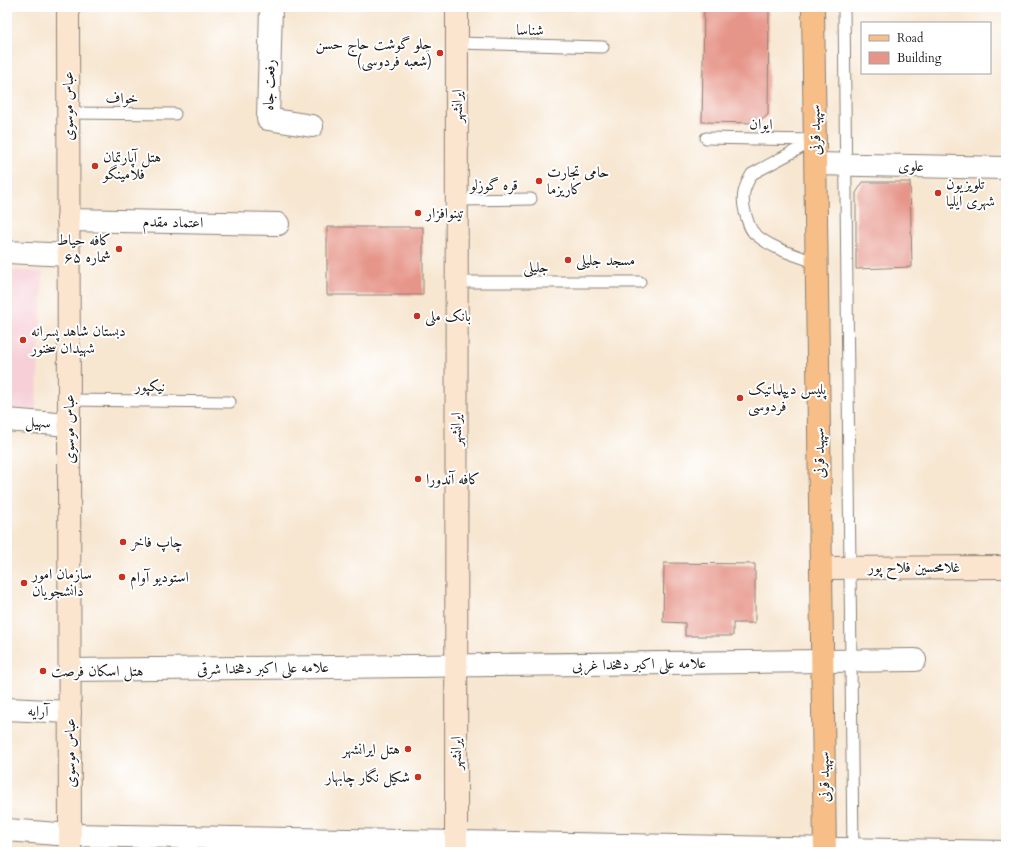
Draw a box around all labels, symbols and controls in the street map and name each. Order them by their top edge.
street label: شناسا [516,20,544,40]
legend [861,22,991,74]
text: Road [897,30,924,46]
place label: چلو گوشت حاج حسن (شعبه فردوسی) [315,34,432,72]
marker: چلو گوشت حاج حسن (شعبه فردوسی) [435,48,445,58]
text: Building [897,50,942,66]
street label: رفعت جاه [258,59,280,111]
street label: عباس موسوی [58,71,78,141]
street label: خواف [105,88,139,108]
street label: ایرانشهر [447,89,467,125]
street label: سپهبد قرنی [805,104,825,156]
street label: ایوان [749,114,773,134]
place label: هتل آپارتمان فلامینگو [101,147,161,184]
street label: علوی [898,156,924,176]
marker: هتل آپارتمان فلامینگو [90,161,100,171]
place label: حامی تجارت کاریزما [547,162,609,199]
place label: تلویزیون شهری ایلیا [946,174,995,211]
street label: قره گوزلو [468,175,518,195]
marker: حامی تجارت کاریزما [534,176,544,186]
marker: تلویزیون شهری ایلیا [933,188,943,198]
place label: تینوافزار [424,203,464,223]
marker: تینوافزار [413,208,423,218]
street label: اعتماد مقدم [142,211,203,236]
place label: کافه حياط شماره ۶۵ [56,230,111,267]
marker: کافه حياط شماره ۶۵ [114,244,124,254]
place label: مسجد جلیلی [576,250,635,271]
marker: مسجد جلیلی [563,255,573,265]
street label: جلیلی [523,257,549,278]
place label: بانک ملی [425,306,471,327]
marker: بانک ملی [412,311,422,321]
place label: دبستان شاهد پسرانه شهیدان سخنور [29,321,126,358]
marker: دبستان شاهد پسرانه شهیدان سخنور [18,335,28,345]
street label: نیکپور [133,376,165,396]
place label: پلیس دیپلماتیک فردوسی [748,379,827,417]
marker: پلیس دیپلماتیک فردوسی [735,393,745,403]
street label: عباس موسوی [59,394,79,464]
street label: سهیل [25,411,51,434]
street label: ایرانشهر [446,412,466,448]
street label: سپهبد قرنی [809,427,829,479]
place label: کافه آندورا [426,469,480,489]
marker: کافه آندورا [413,474,423,484]
place label: چاپ فاخر [129,532,182,553]
marker: چاپ فاخر [118,537,128,547]
street label: غلامحسین فلاح‌ پور [866,557,960,580]
place label: سازمان امور دانشجویان [30,564,92,601]
place label: استودیو آوام [130,567,189,590]
marker: استودیو آوام [117,572,127,582]
marker: سازمان امور دانشجویان [19,578,29,588]
street label: علامه علی اکبر دهخدا غربی [572,653,707,676]
street label: علامه علی اکبر دهخدا شرقی [197,657,329,680]
place label: هتل اسکان فرصت [51,661,144,682]
marker: هتل اسکان فرصت [38,666,48,676]
street label: آرایه [27,700,51,722]
street label: عباس موسوی [60,718,80,788]
street label: ایرانشهر [446,736,466,772]
place label: هتل ایرانشهر [341,739,400,760]
marker: هتل ایرانشهر [403,744,413,754]
street label: سپهبد قرنی [814,751,834,803]
place label: شکیل نگار چابهار [323,767,410,788]
marker: شکیل نگار چابهار [413,772,423,782]

